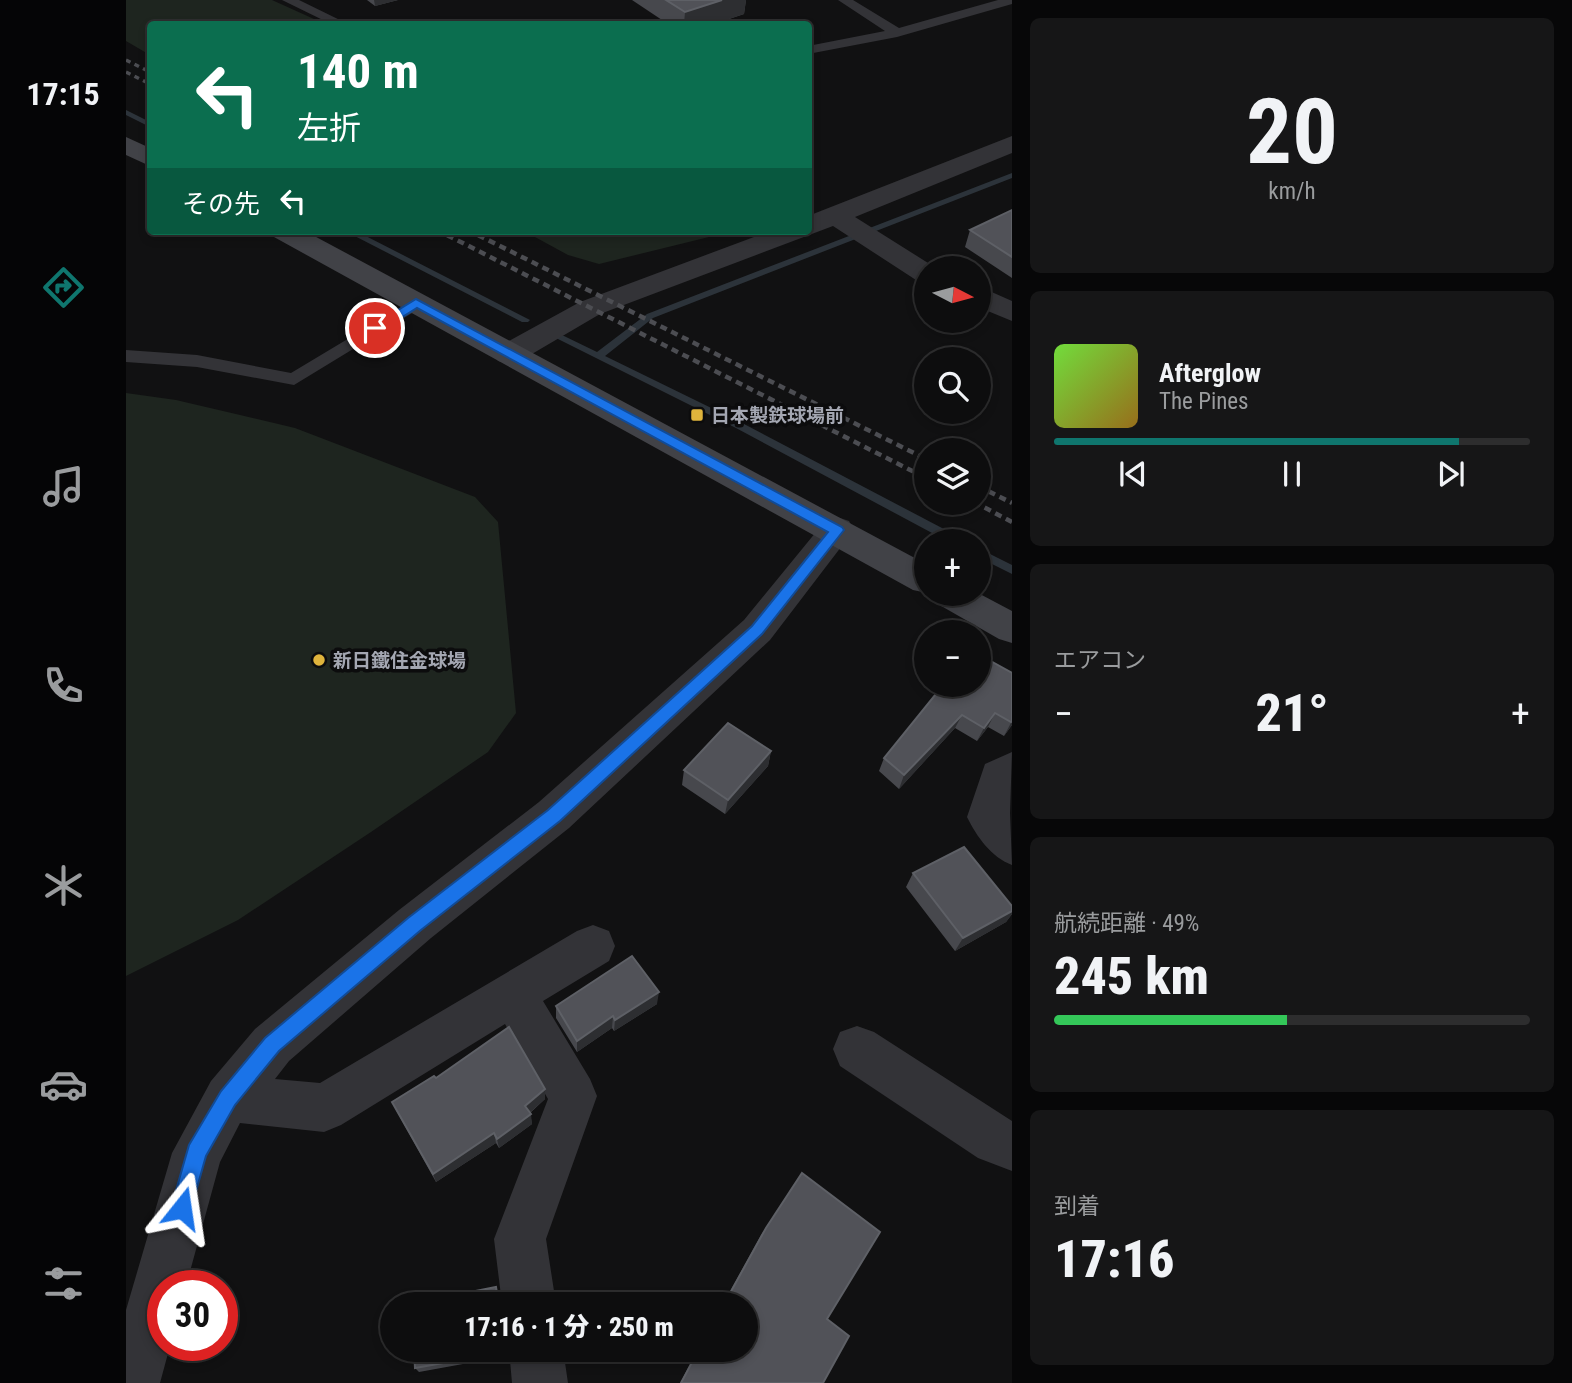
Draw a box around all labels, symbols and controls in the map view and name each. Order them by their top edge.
text: 140 m [297,43,419,100]
icon: left [182,49,273,140]
text: 17:15 [26,75,100,113]
text: 20 [1246,79,1338,185]
text: 左折 [297,109,361,147]
text: km/h [1268,178,1316,205]
icon: left [274,182,312,220]
text: その先 [182,189,260,219]
north arrow [914,256,990,332]
map controls [914,256,991,697]
icon: directions [39,263,88,312]
pin [345,298,405,358]
icon: arrive [356,309,394,347]
button: search [914,347,991,424]
text: Afterglow [1159,358,1261,388]
text: The Pines [1159,388,1249,415]
place label: 日本製鉄球場前 [711,404,844,427]
marker: 日本製鉄球場前 [689,407,705,423]
button: layers [914,438,991,515]
icon: previous [1114,455,1152,493]
icon: pause [1273,455,1311,493]
icon: next [1432,455,1470,493]
icon: music [39,462,88,511]
button: + [914,529,991,606]
button: − [914,620,991,697]
text: エアコン [1054,647,1146,674]
place label: 新日鐵住金球場 [333,649,466,672]
marker: 新日鐵住金球場 [311,652,327,668]
icon: phone [39,661,88,710]
text: 21° [1255,683,1329,744]
text: − [1054,692,1073,736]
text: + [1511,692,1530,736]
icon: climate [39,861,88,910]
text: 航続距離 · 49% [1054,910,1199,937]
text: 245 km [1054,946,1209,1007]
icon: car [39,1060,88,1109]
position arrow [145,1171,219,1245]
text: 到着 [1054,1193,1100,1220]
text: 17:16 [1054,1229,1174,1290]
icon: filters [39,1259,88,1308]
speed limit sign: 30 [147,1270,238,1361]
text: 17:16 · 1 分 · 250 m [464,1312,674,1342]

